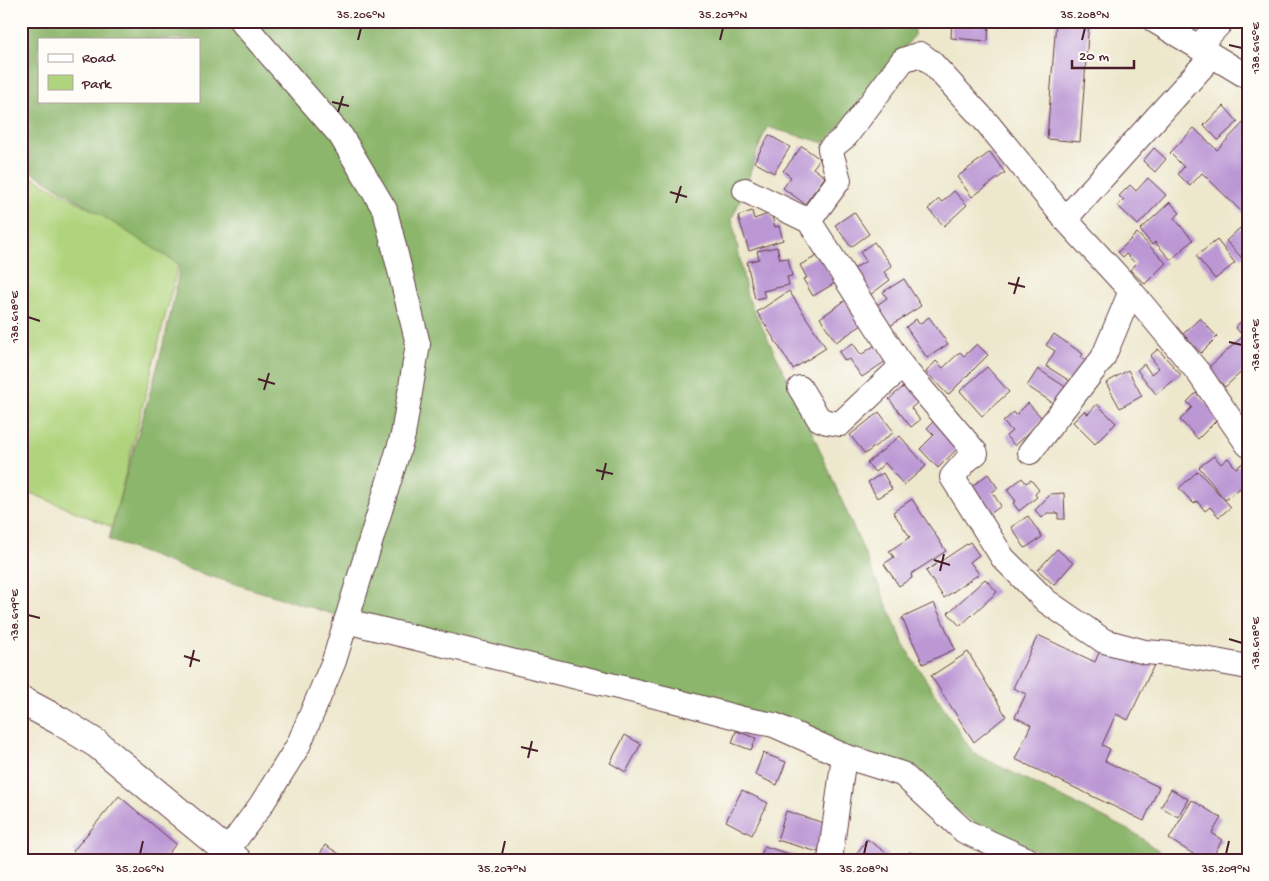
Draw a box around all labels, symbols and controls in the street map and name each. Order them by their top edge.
text: 35.206°N [336,9,385,23]
text: 35.207°N [698,9,747,23]
text: 35.208°N [1060,9,1110,23]
text: 138.616°E [1250,22,1264,75]
legend [38,38,200,102]
scale bar [1072,38,1134,70]
text: 20 m [1079,48,1109,66]
text: Road [82,50,116,68]
text: Park [81,76,112,94]
text: 138.618°E [9,291,23,344]
text: 138.617°E [1250,319,1264,372]
text: 138.619°E [9,589,23,642]
text: 138.618°E [1250,617,1264,670]
text: 35.206°N [115,863,164,877]
text: 35.207°N [477,863,526,877]
text: 35.208°N [839,863,889,877]
text: 35.209°N [1201,863,1250,877]

